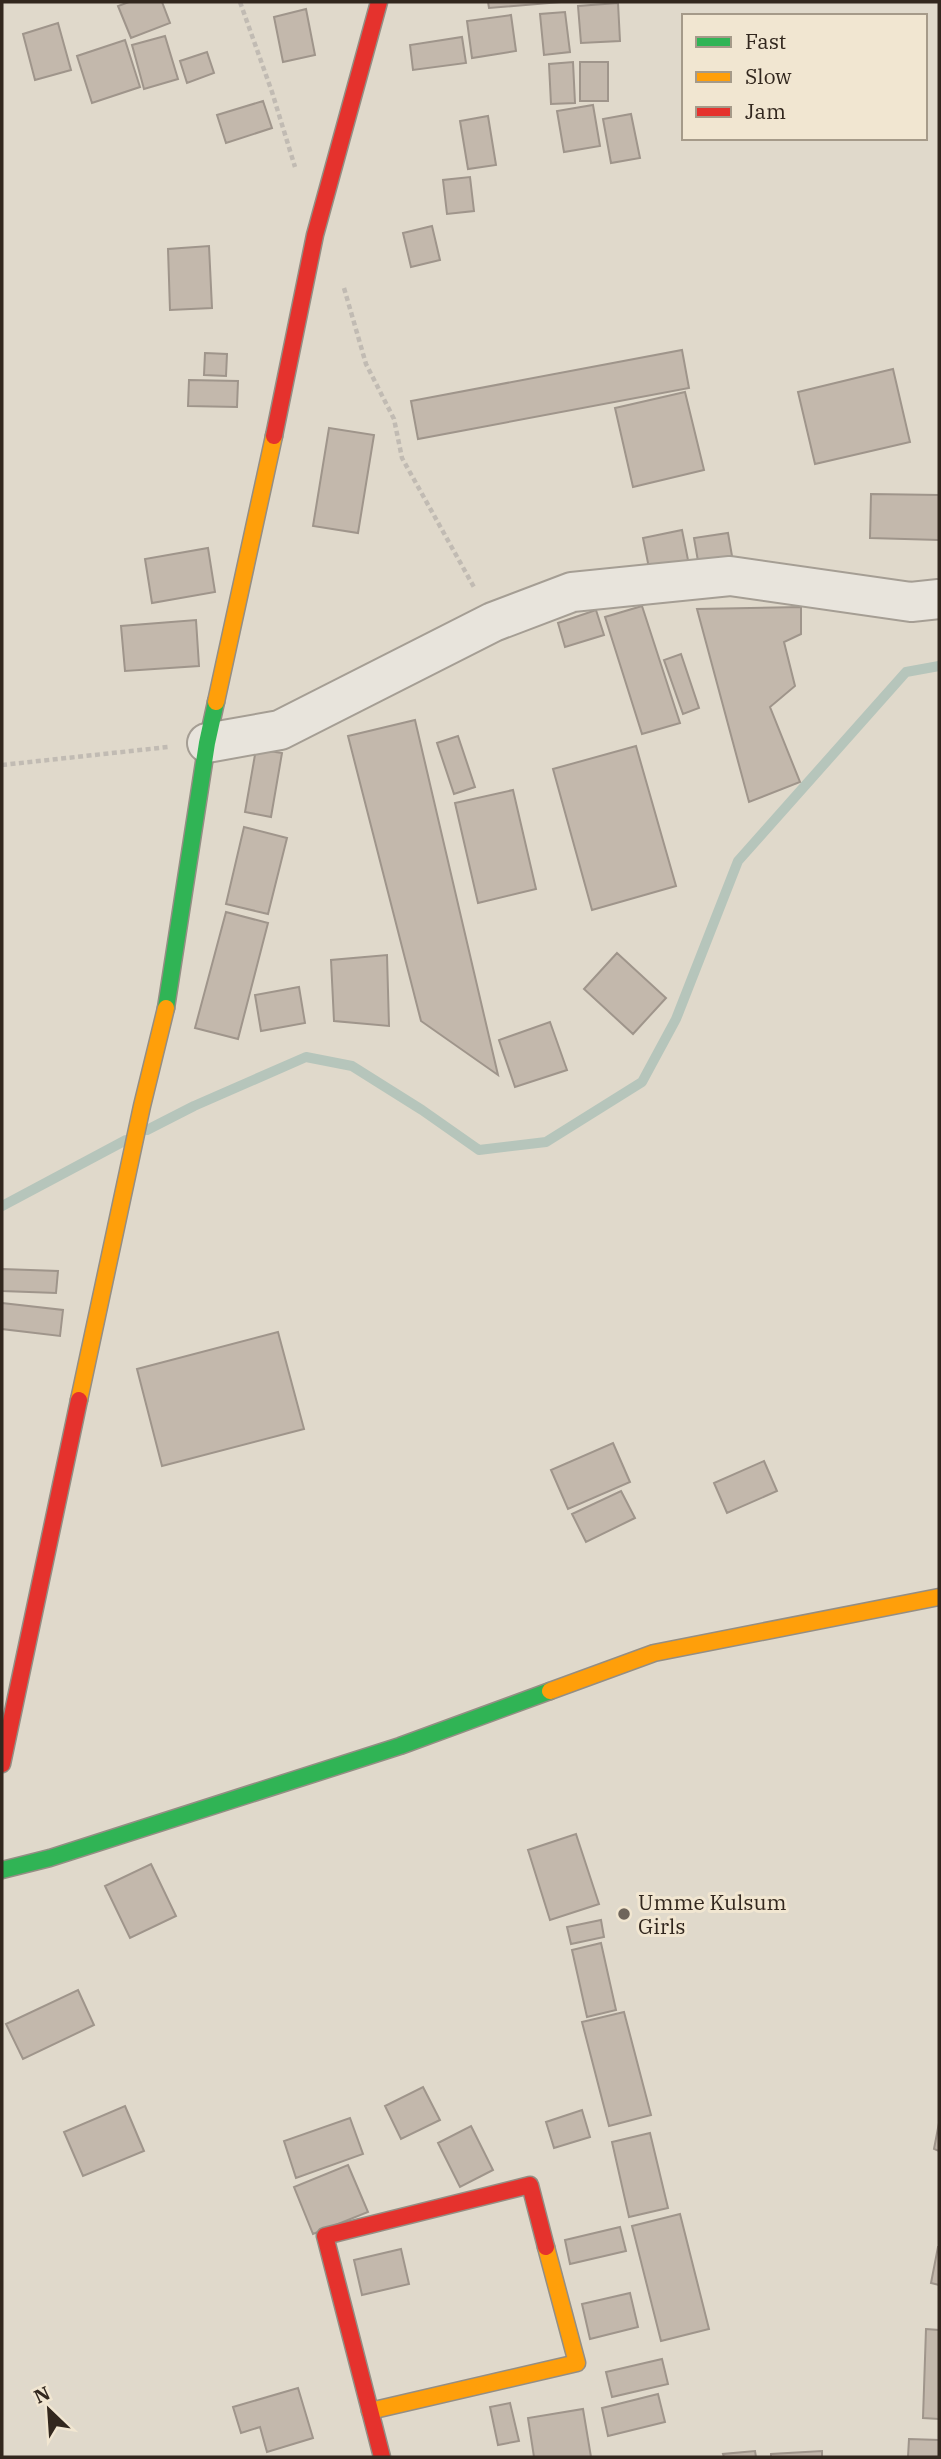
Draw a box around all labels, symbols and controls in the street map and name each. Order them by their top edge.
legend [682,14,927,140]
text: Fast [745,27,786,55]
text: Slow [745,62,792,90]
text: Jam [745,97,786,125]
place label: Umme Kulsum Girls [638,1888,786,1940]
marker: Umme Kulsum Girls [616,1906,632,1922]
north arrow [14,2375,84,2445]
text: N [30,2381,54,2409]

